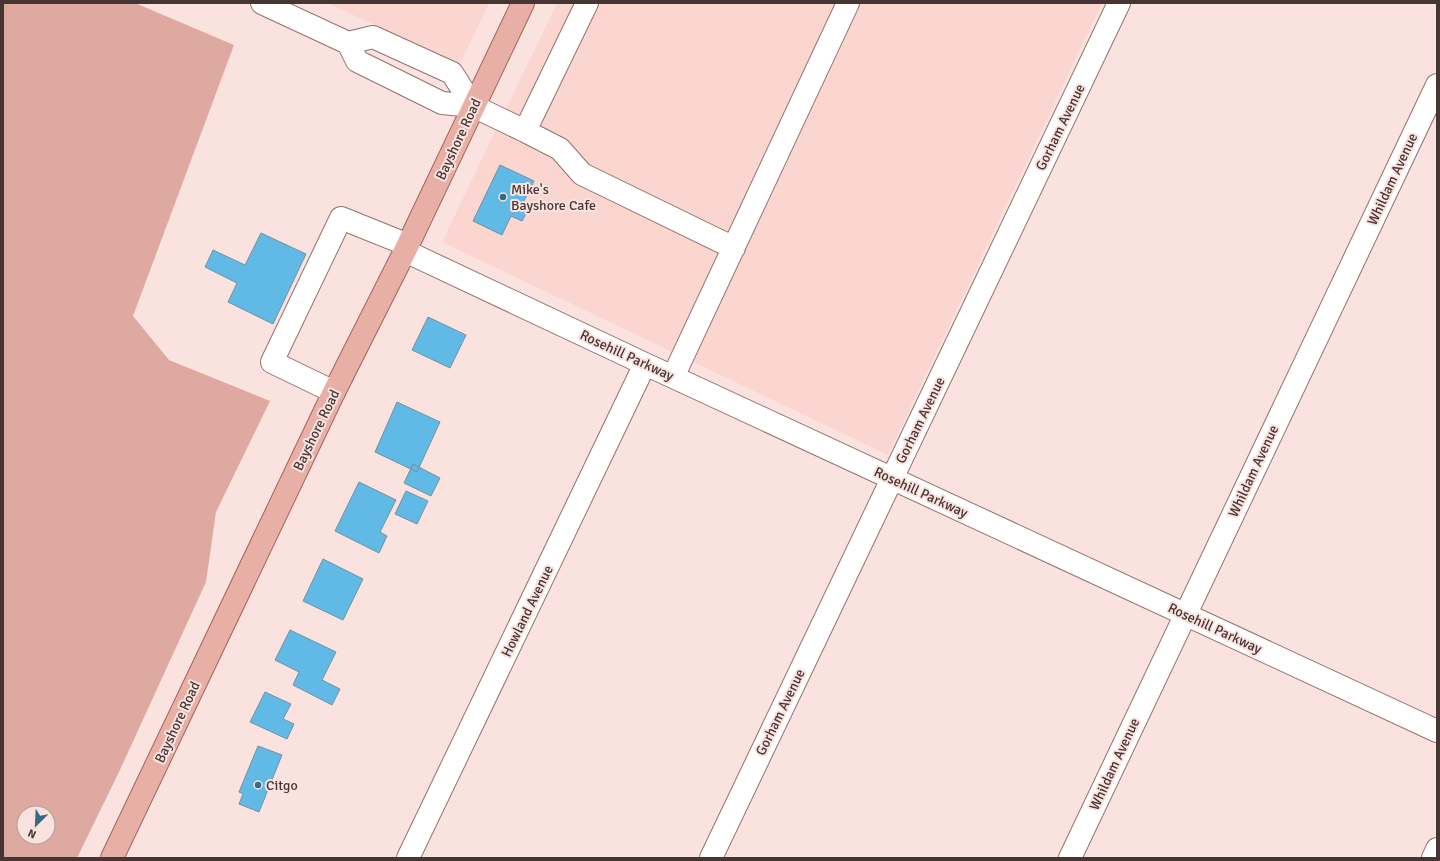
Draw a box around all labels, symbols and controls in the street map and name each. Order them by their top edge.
street label: Gorham Avenue [1032,81,1089,173]
street label: Bayshore Road [432,96,485,183]
street label: Whildam Avenue [1364,130,1421,228]
place label: Mike's Bayshore Cafe [511,181,596,214]
marker: Mike's Bayshore Cafe [498,192,508,202]
street label: Rosehill Parkway [577,326,677,385]
street label: Gorham Avenue [892,374,949,466]
street label: Bayshore Road [290,387,343,473]
street label: Whildam Avenue [1225,422,1282,520]
street label: Rosehill Parkway [871,463,971,522]
street label: Howland Avenue [498,563,557,660]
street label: Rosehill Parkway [1165,599,1265,658]
street label: Gorham Avenue [752,666,809,758]
street label: Bayshore Road [151,679,204,766]
street label: Whildam Avenue [1086,715,1143,813]
place label: Citgo [266,777,298,794]
marker: Citgo [253,780,263,790]
north arrow [16,805,56,845]
text: N [26,826,38,841]

